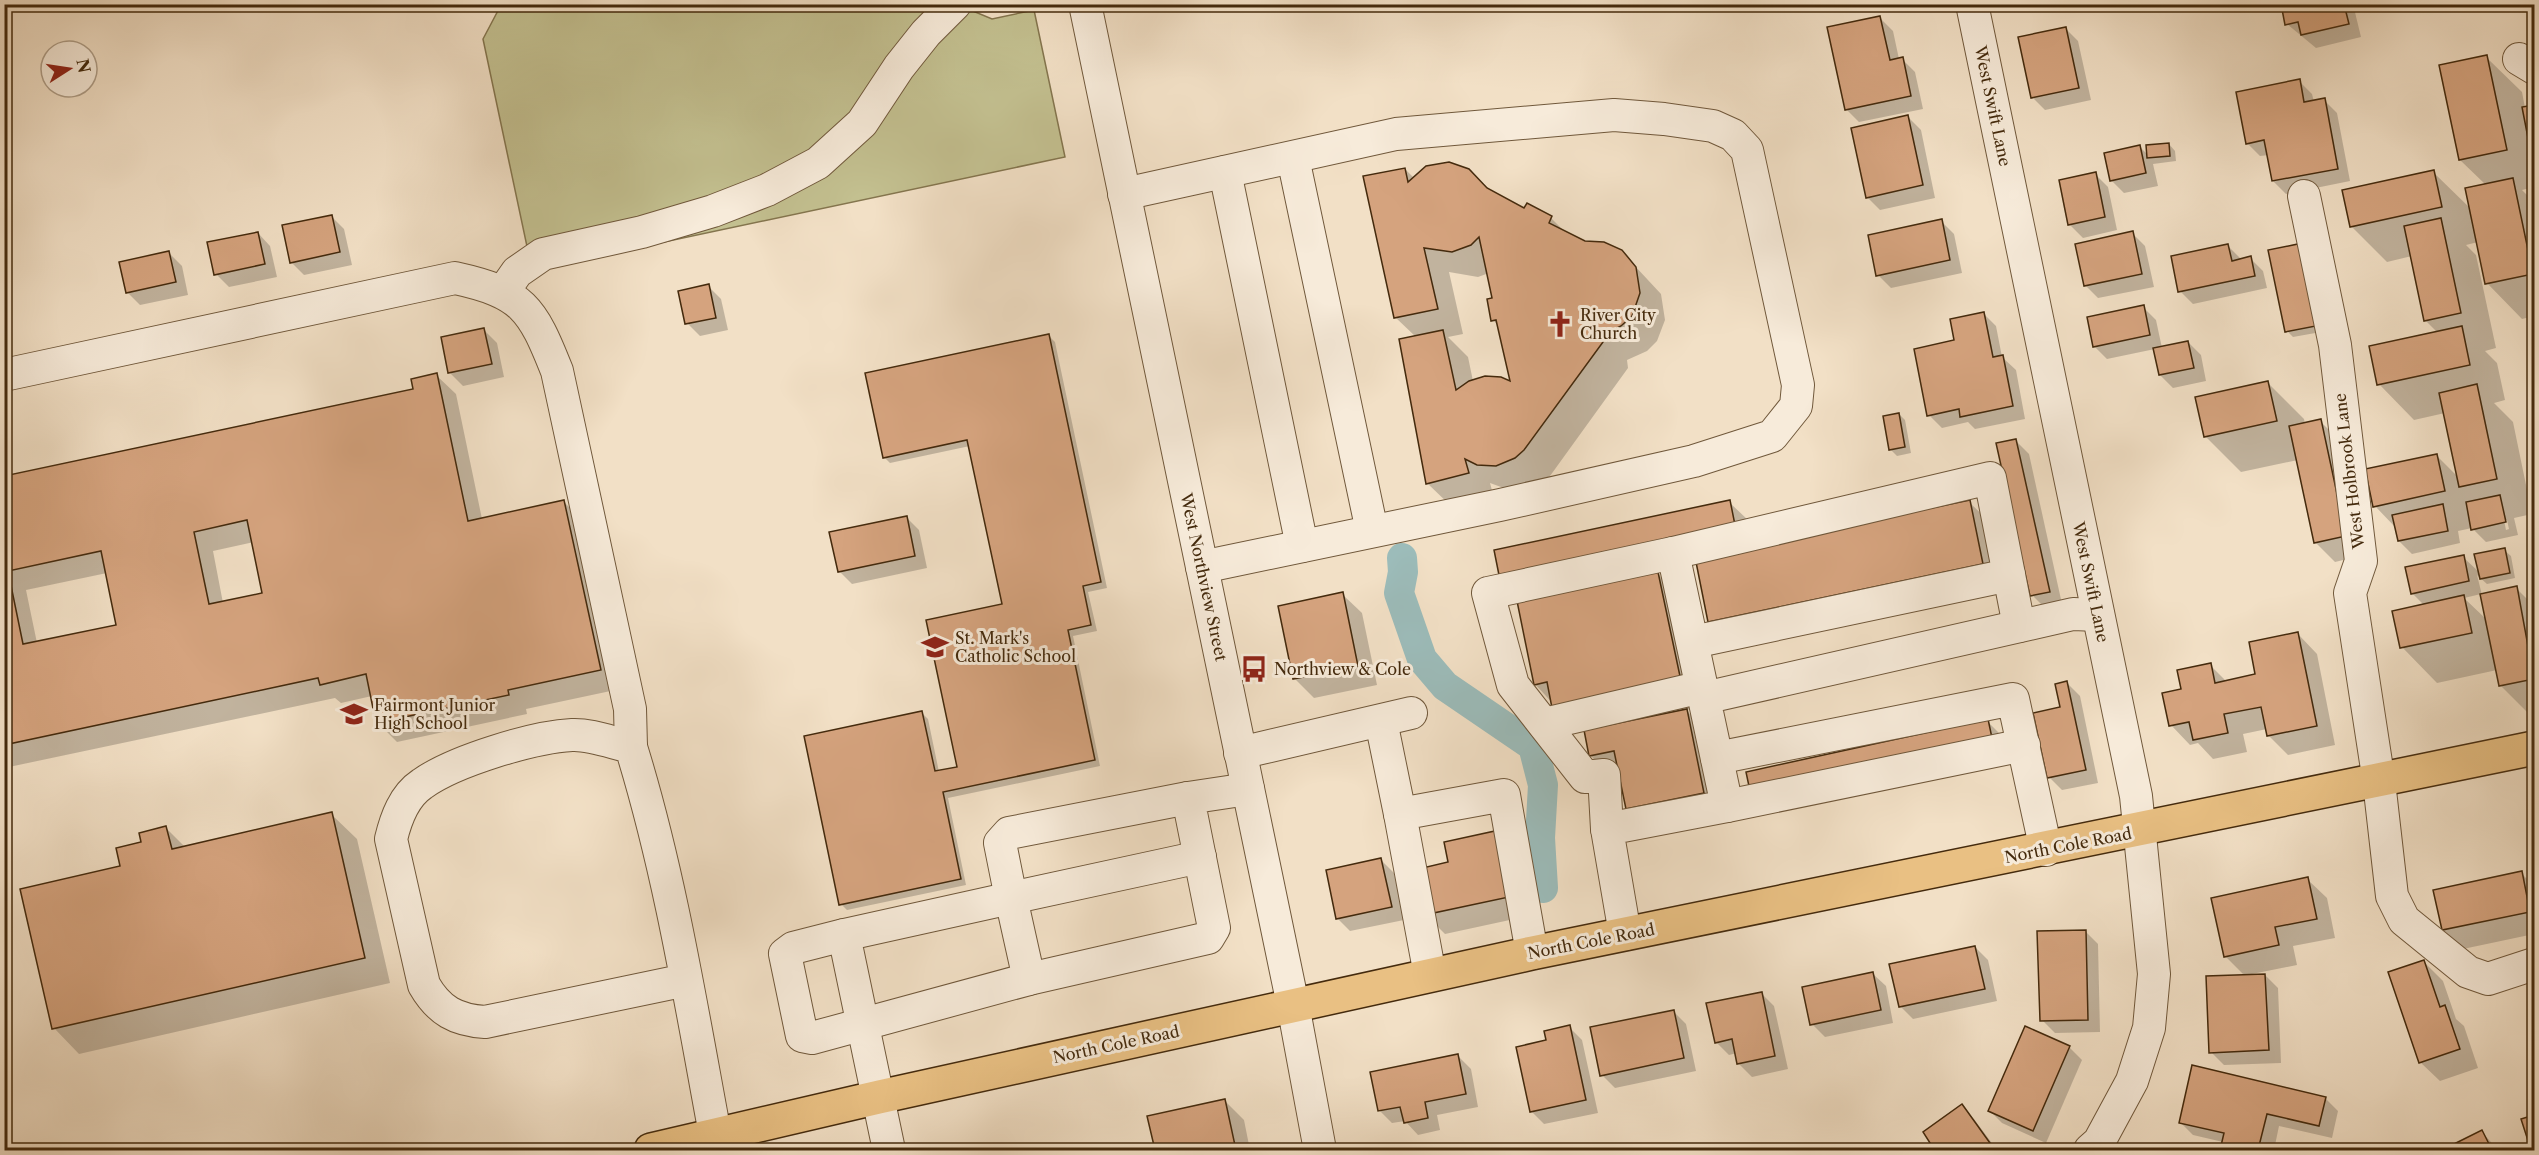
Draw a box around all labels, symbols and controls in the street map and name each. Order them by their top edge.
north arrow [39,39,99,99]
street label: West Swift Lane [1970,43,2016,168]
text: N [72,57,95,75]
place label: River City Church [1580,305,1657,343]
church icon: River City Church [1545,309,1575,339]
street label: West Holbrook Lane [2330,392,2369,551]
street label: West Northview Street [1176,490,1232,663]
street label: West Swift Lane [2068,519,2114,644]
place label: St. Mark's Catholic School [955,628,1076,666]
school or university icon: St. Mark's Catholic School [920,632,950,662]
bus stop icon: Northview & Cole [1239,654,1269,684]
place label: Northview & Cole [1274,659,1411,679]
place label: Fairmont Junior High School [374,695,496,733]
school or university icon: Fairmont Junior High School [339,699,369,729]
street label: North Cole Road [2003,823,2133,867]
street label: North Cole Road [1526,919,1656,963]
street label: North Cole Road [1051,1021,1181,1067]

